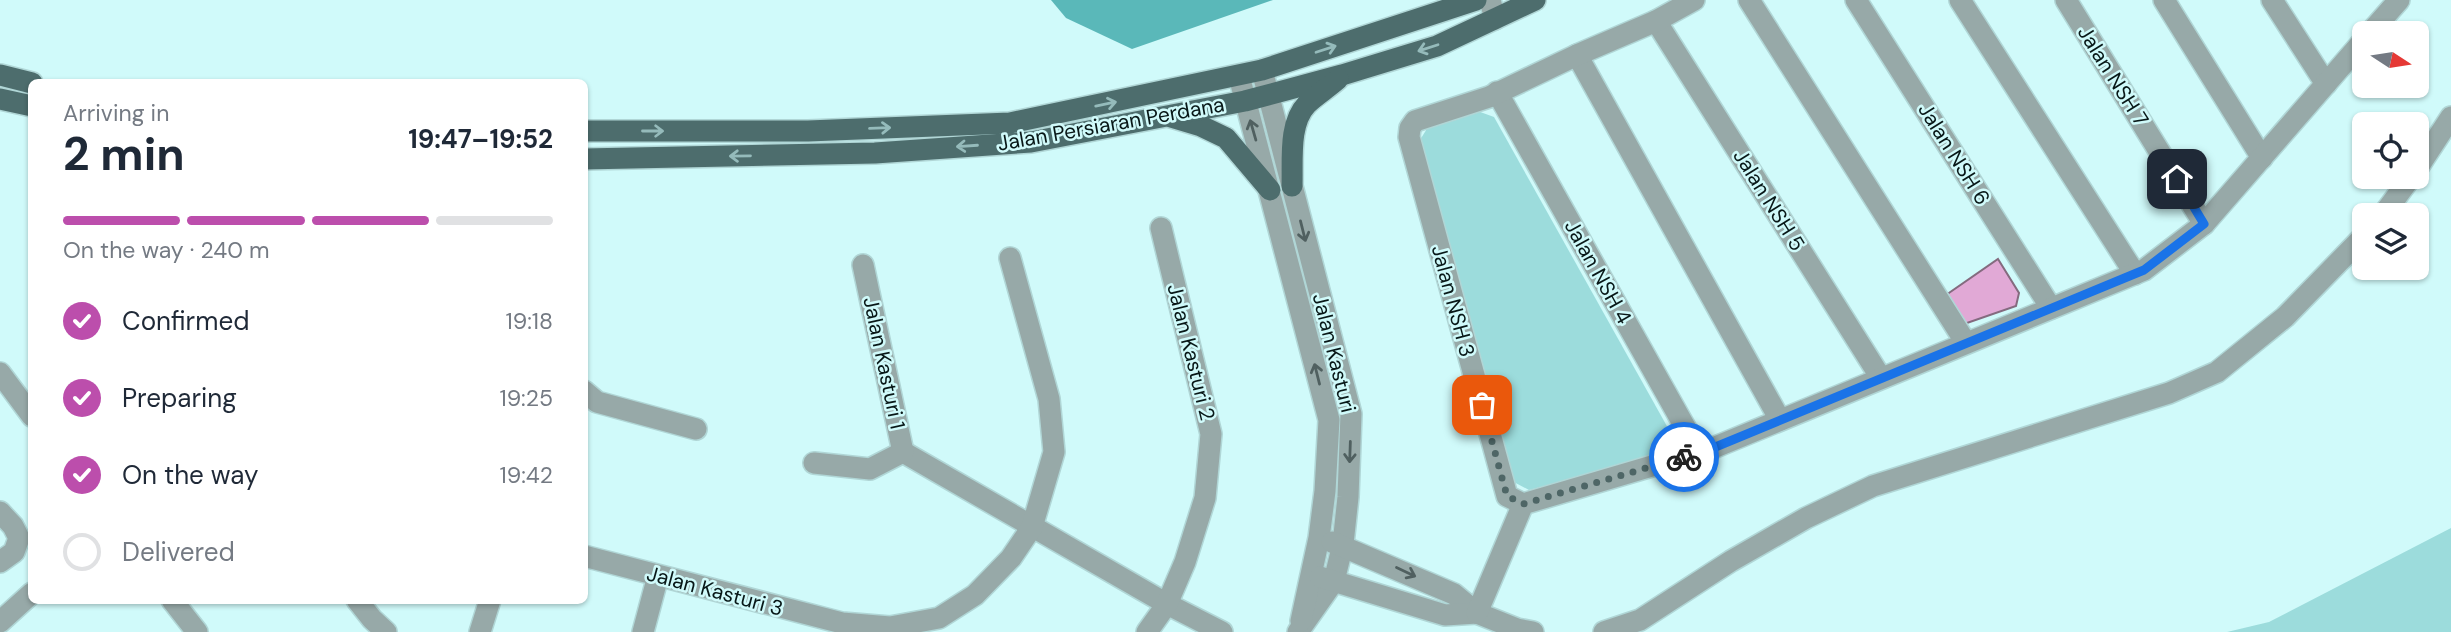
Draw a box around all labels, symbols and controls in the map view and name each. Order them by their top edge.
street label: Jalan NSH 7 [2071,20,2155,132]
north arrow [2352,21,2429,98]
map controls [2352,21,2429,280]
one-way arrow [1315,42,1337,54]
one-way arrow [1417,43,1439,56]
street label: Jalan Persiaran Perdana [995,90,1227,158]
one-way arrow [1094,96,1117,110]
text: Arriving in [63,98,169,128]
street label: Jalan NSH 6 [1912,98,1996,210]
button: locate [2352,112,2429,189]
one-way arrow [1246,119,1259,141]
one-way arrow [868,121,891,135]
text: 19:47–19:52 [408,122,553,156]
text: 2 min [63,124,185,184]
one-way arrow [641,124,664,138]
one-way arrow [956,140,979,153]
street label: Jalan NSH 5 [1727,144,1811,256]
one-way arrow [729,149,752,162]
pin [2147,149,2207,209]
icon: home [2158,160,2196,198]
button: layers [2352,203,2429,280]
street label: Jalan NSH 4 [1558,215,1638,329]
one-way arrow [1297,219,1310,242]
text: On the way · 240 m [63,235,270,265]
street label: Jalan NSH 3 [1425,242,1481,360]
street label: Jalan Kasturi 2 [1161,281,1221,423]
street label: Jalan Kasturi [1306,290,1362,416]
street label: Jalan Kasturi 1 [856,294,912,432]
icon: check [63,302,101,340]
text: Confirmed [122,304,249,338]
text: 19:18 [506,306,553,336]
one-way arrow [1310,363,1323,386]
pin [1452,375,1512,435]
icon: check [63,379,101,417]
text: Preparing [122,381,237,415]
text: 19:25 [499,383,553,413]
icon: bag [1463,386,1501,424]
courier [1649,422,1719,492]
icon: bike [1665,438,1703,476]
one-way arrow [1343,441,1356,464]
icon: check [63,456,101,494]
text: On the way [122,458,258,492]
text: 19:42 [500,460,553,490]
text: Delivered [122,535,235,569]
street label: Jalan Kasturi 3 [644,559,786,623]
one-way arrow [1395,566,1416,580]

